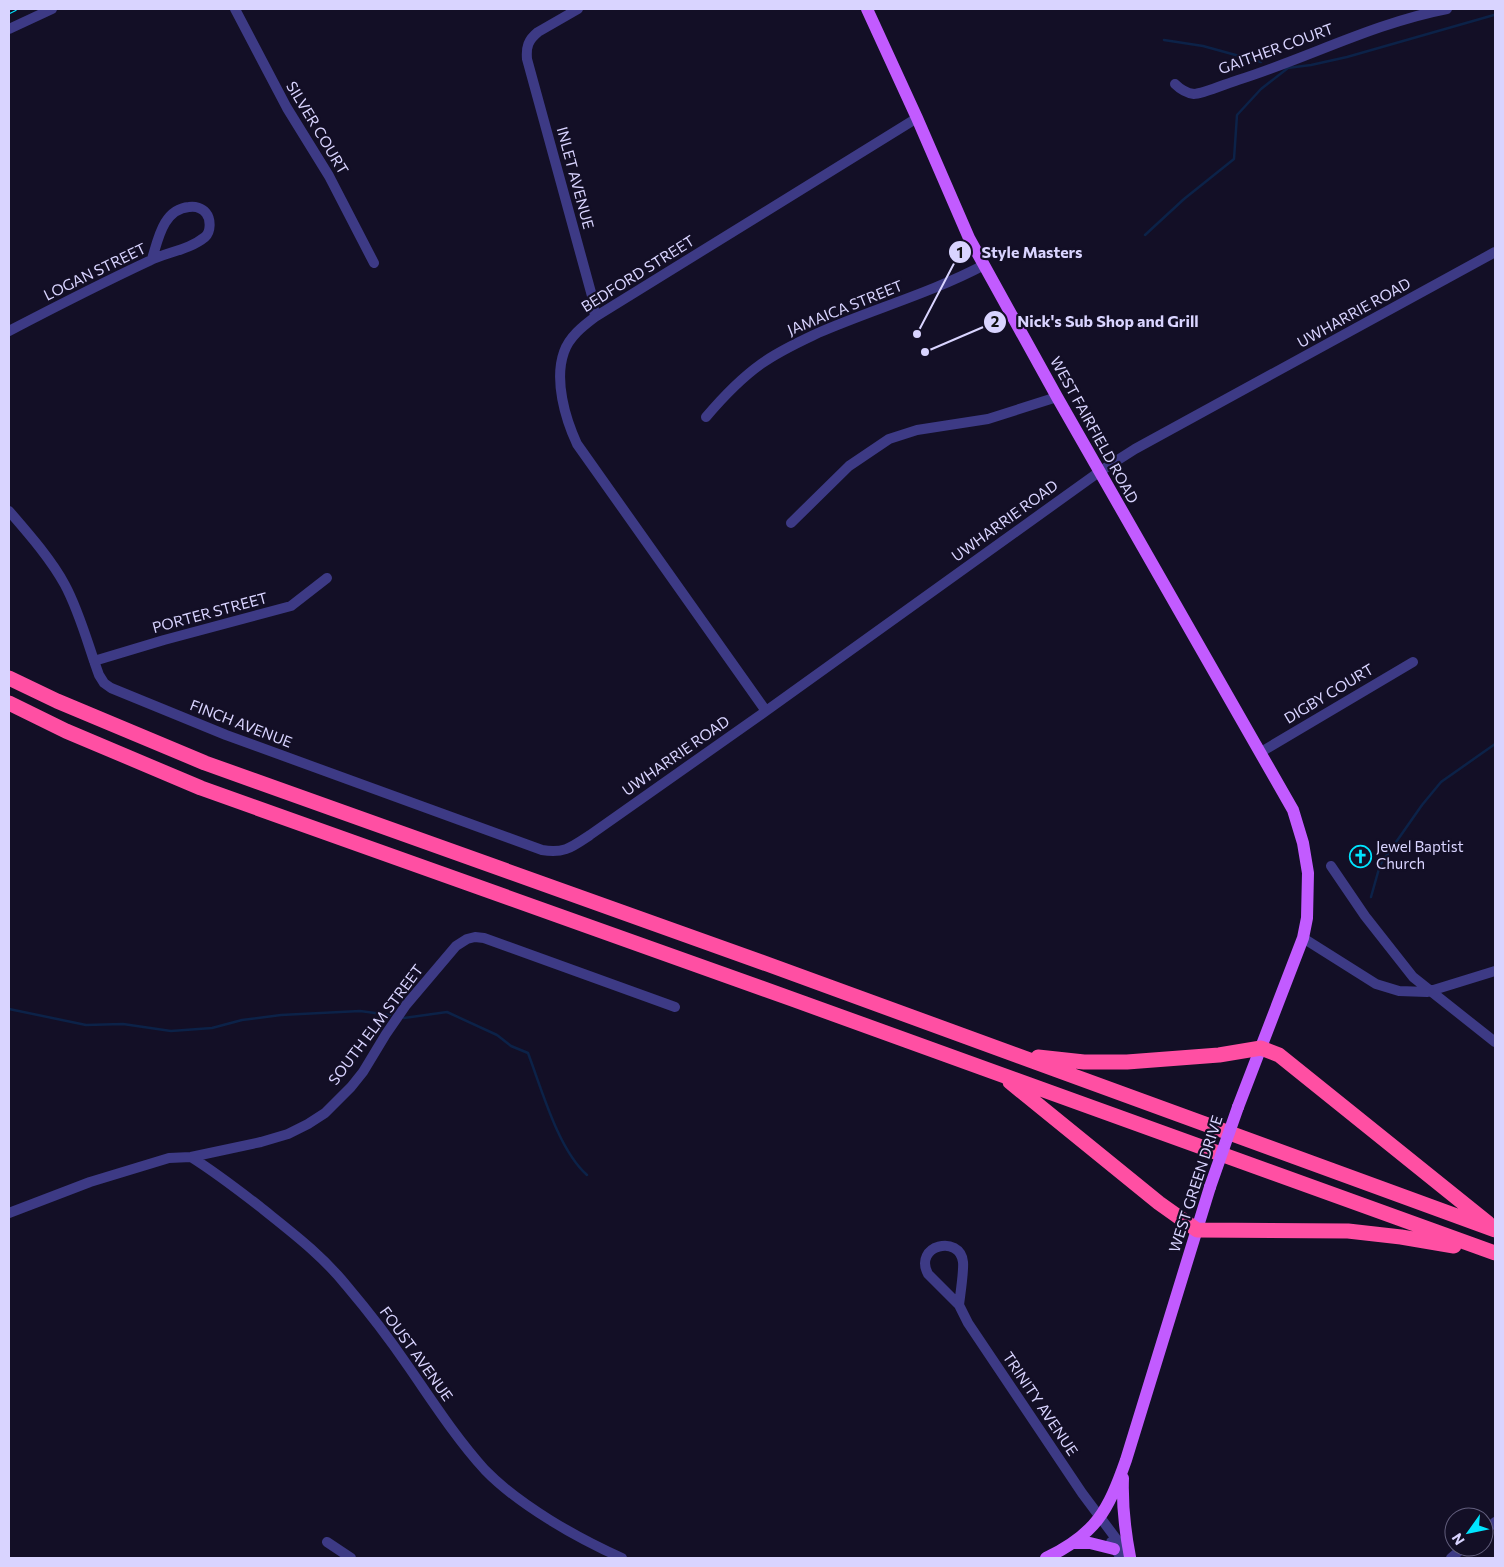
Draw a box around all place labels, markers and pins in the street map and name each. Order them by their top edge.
callout: Style Masters [947,237,1093,268]
callout: Nick's Sub Shop and Grill [982,306,1208,337]
place label: Jewel Baptist Church [1376,837,1464,872]
church icon: Jewel Baptist Church [1348,844,1372,868]

